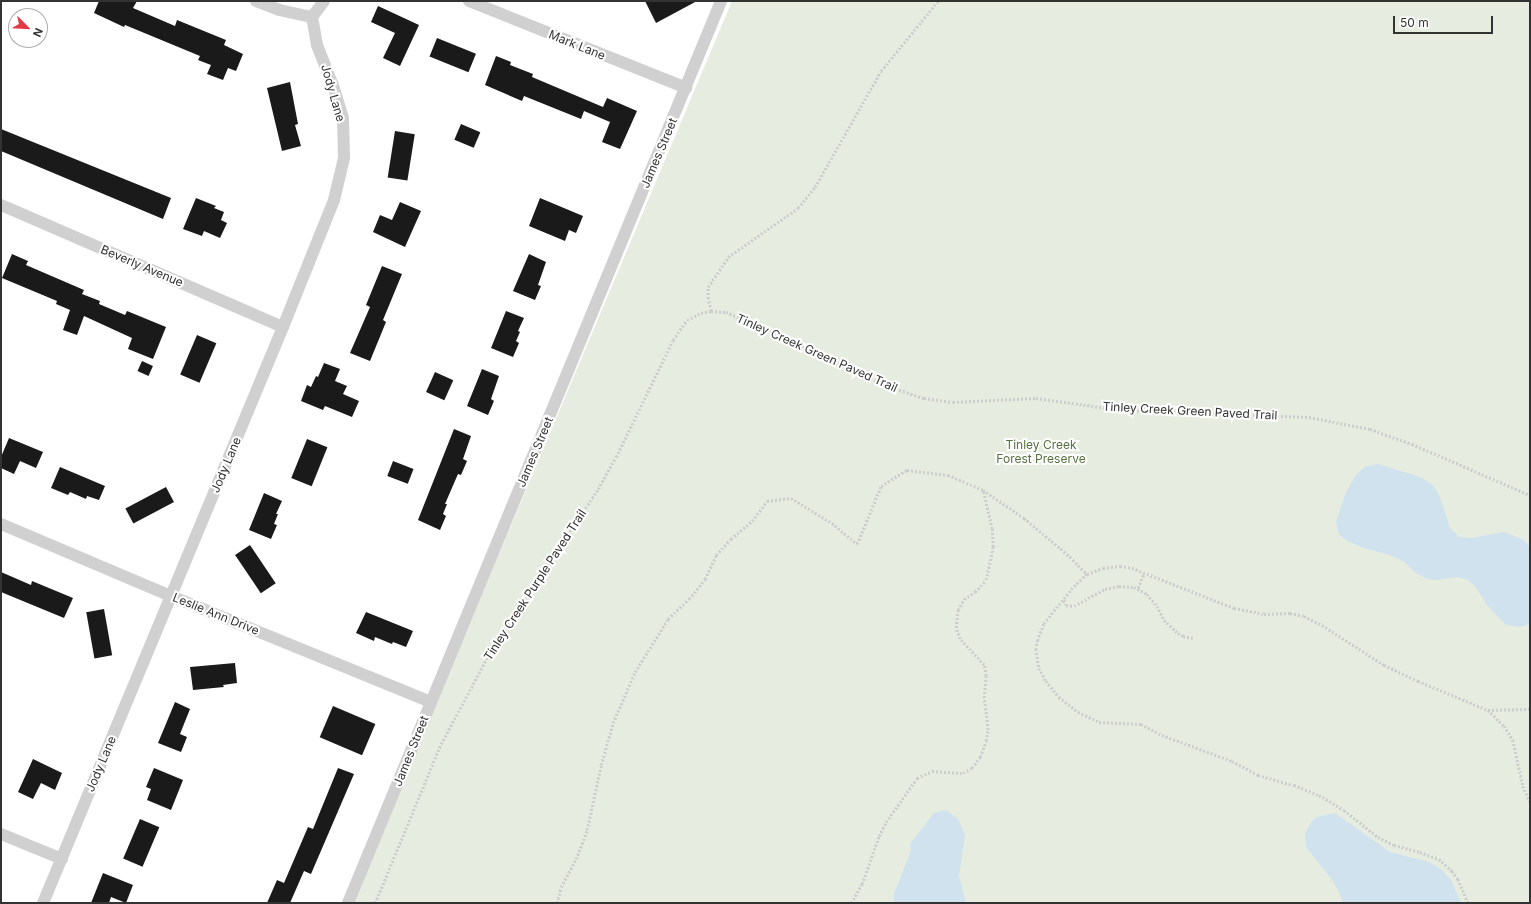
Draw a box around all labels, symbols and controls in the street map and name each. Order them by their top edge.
north arrow [8,8,48,48]
scale bar [1395,8,1495,34]
text: 50 m [1400,15,1429,30]
text: N [30,26,46,39]
street label: Mark Lane [547,27,607,63]
street label: Jody Lane [318,63,348,123]
street label: James Street [638,116,680,190]
street label: Beverly Avenue [99,242,185,290]
street label: Tinley Creek Green Paved Trail [734,311,900,395]
street label: Tinley Creek Green Paved Trail [1102,399,1278,423]
street label: James Street [514,415,556,489]
street label: Jody Lane [208,435,244,495]
park label: Tinley Creek Forest Preserve [996,438,1086,466]
street label: Tinley Creek Purple Paved Trail [481,507,589,663]
street label: Leslie Ann Drive [171,590,261,638]
street label: James Street [390,714,432,788]
street label: Jody Lane [83,734,119,794]

